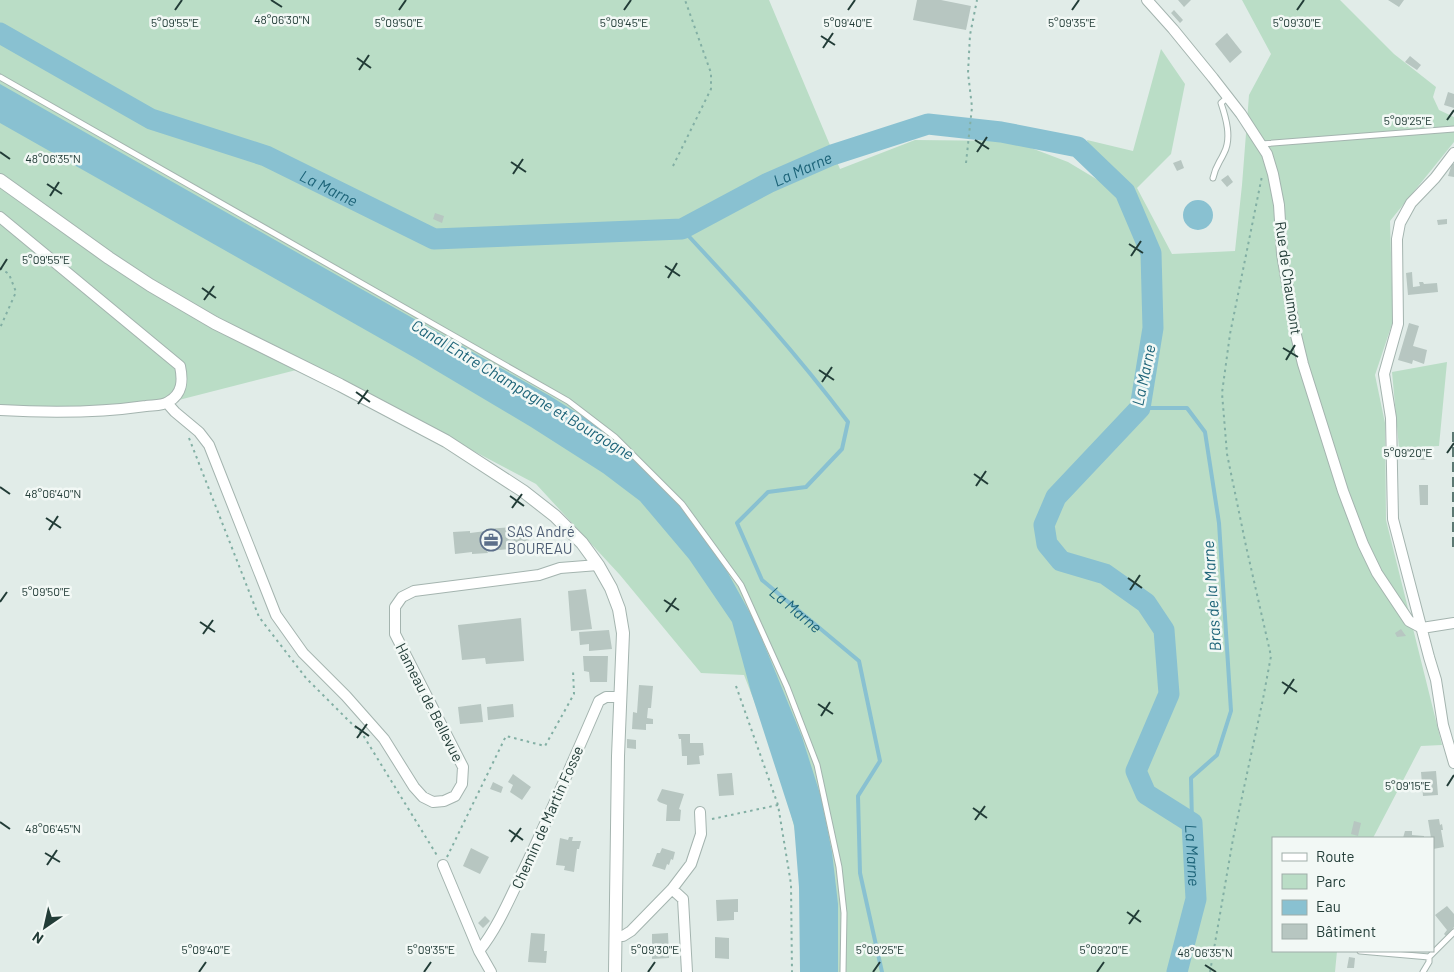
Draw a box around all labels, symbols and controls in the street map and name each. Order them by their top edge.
text: 48°06'30"N [254,12,310,26]
text: 5°09'55"E [151,15,199,29]
text: 5°09'50"E [375,15,423,29]
text: 5°09'45"E [600,15,648,29]
text: 5°09'40"E [823,15,873,29]
text: 5°09'35"E [1048,15,1096,29]
text: 5°09'30"E [1273,15,1321,29]
text: 5°09'25"E [1384,113,1432,127]
water label: La Marne [770,147,834,189]
text: 48°06'35"N [25,151,81,165]
water label: La Marne [297,165,361,209]
street label: Rue de Chaumont [1272,220,1306,336]
text: 5°09'55"E [22,252,70,266]
water label: Canal Entre Champagne et Bourgogne [408,315,638,463]
water label: La Marne [1127,343,1159,407]
text: 5°09'20"E [1384,445,1432,459]
text: 48°06'40"N [25,486,81,500]
place label: SAS André BOUREAU [507,522,575,557]
office icon: SAS André BOUREAU [479,528,503,552]
water label: Bras de la Marne [1198,540,1224,652]
water label: La Marne [767,582,826,636]
text: 5°09'50"E [22,584,70,598]
street label: Hameau de Bellevue [392,640,468,764]
street label: Chemin de Martin Fosse [507,743,587,891]
text: 5°09'15"E [1385,778,1431,792]
text: 48°06'45"N [25,821,81,835]
water label: La Marne [1183,824,1205,887]
legend [1272,837,1434,952]
text: Route [1316,847,1355,865]
text: Parc [1316,872,1346,890]
text: Eau [1316,897,1341,915]
north arrow [20,902,70,952]
text: Bâtiment [1316,922,1376,940]
text: N [29,929,46,948]
text: 5°09'40"E [181,942,231,956]
text: 5°09'35"E [407,942,455,956]
text: 5°09'30"E [631,942,679,956]
text: 5°09'25"E [856,942,904,956]
text: 5°09'20"E [1080,942,1128,956]
text: 48°06'35"N [1177,945,1233,959]

